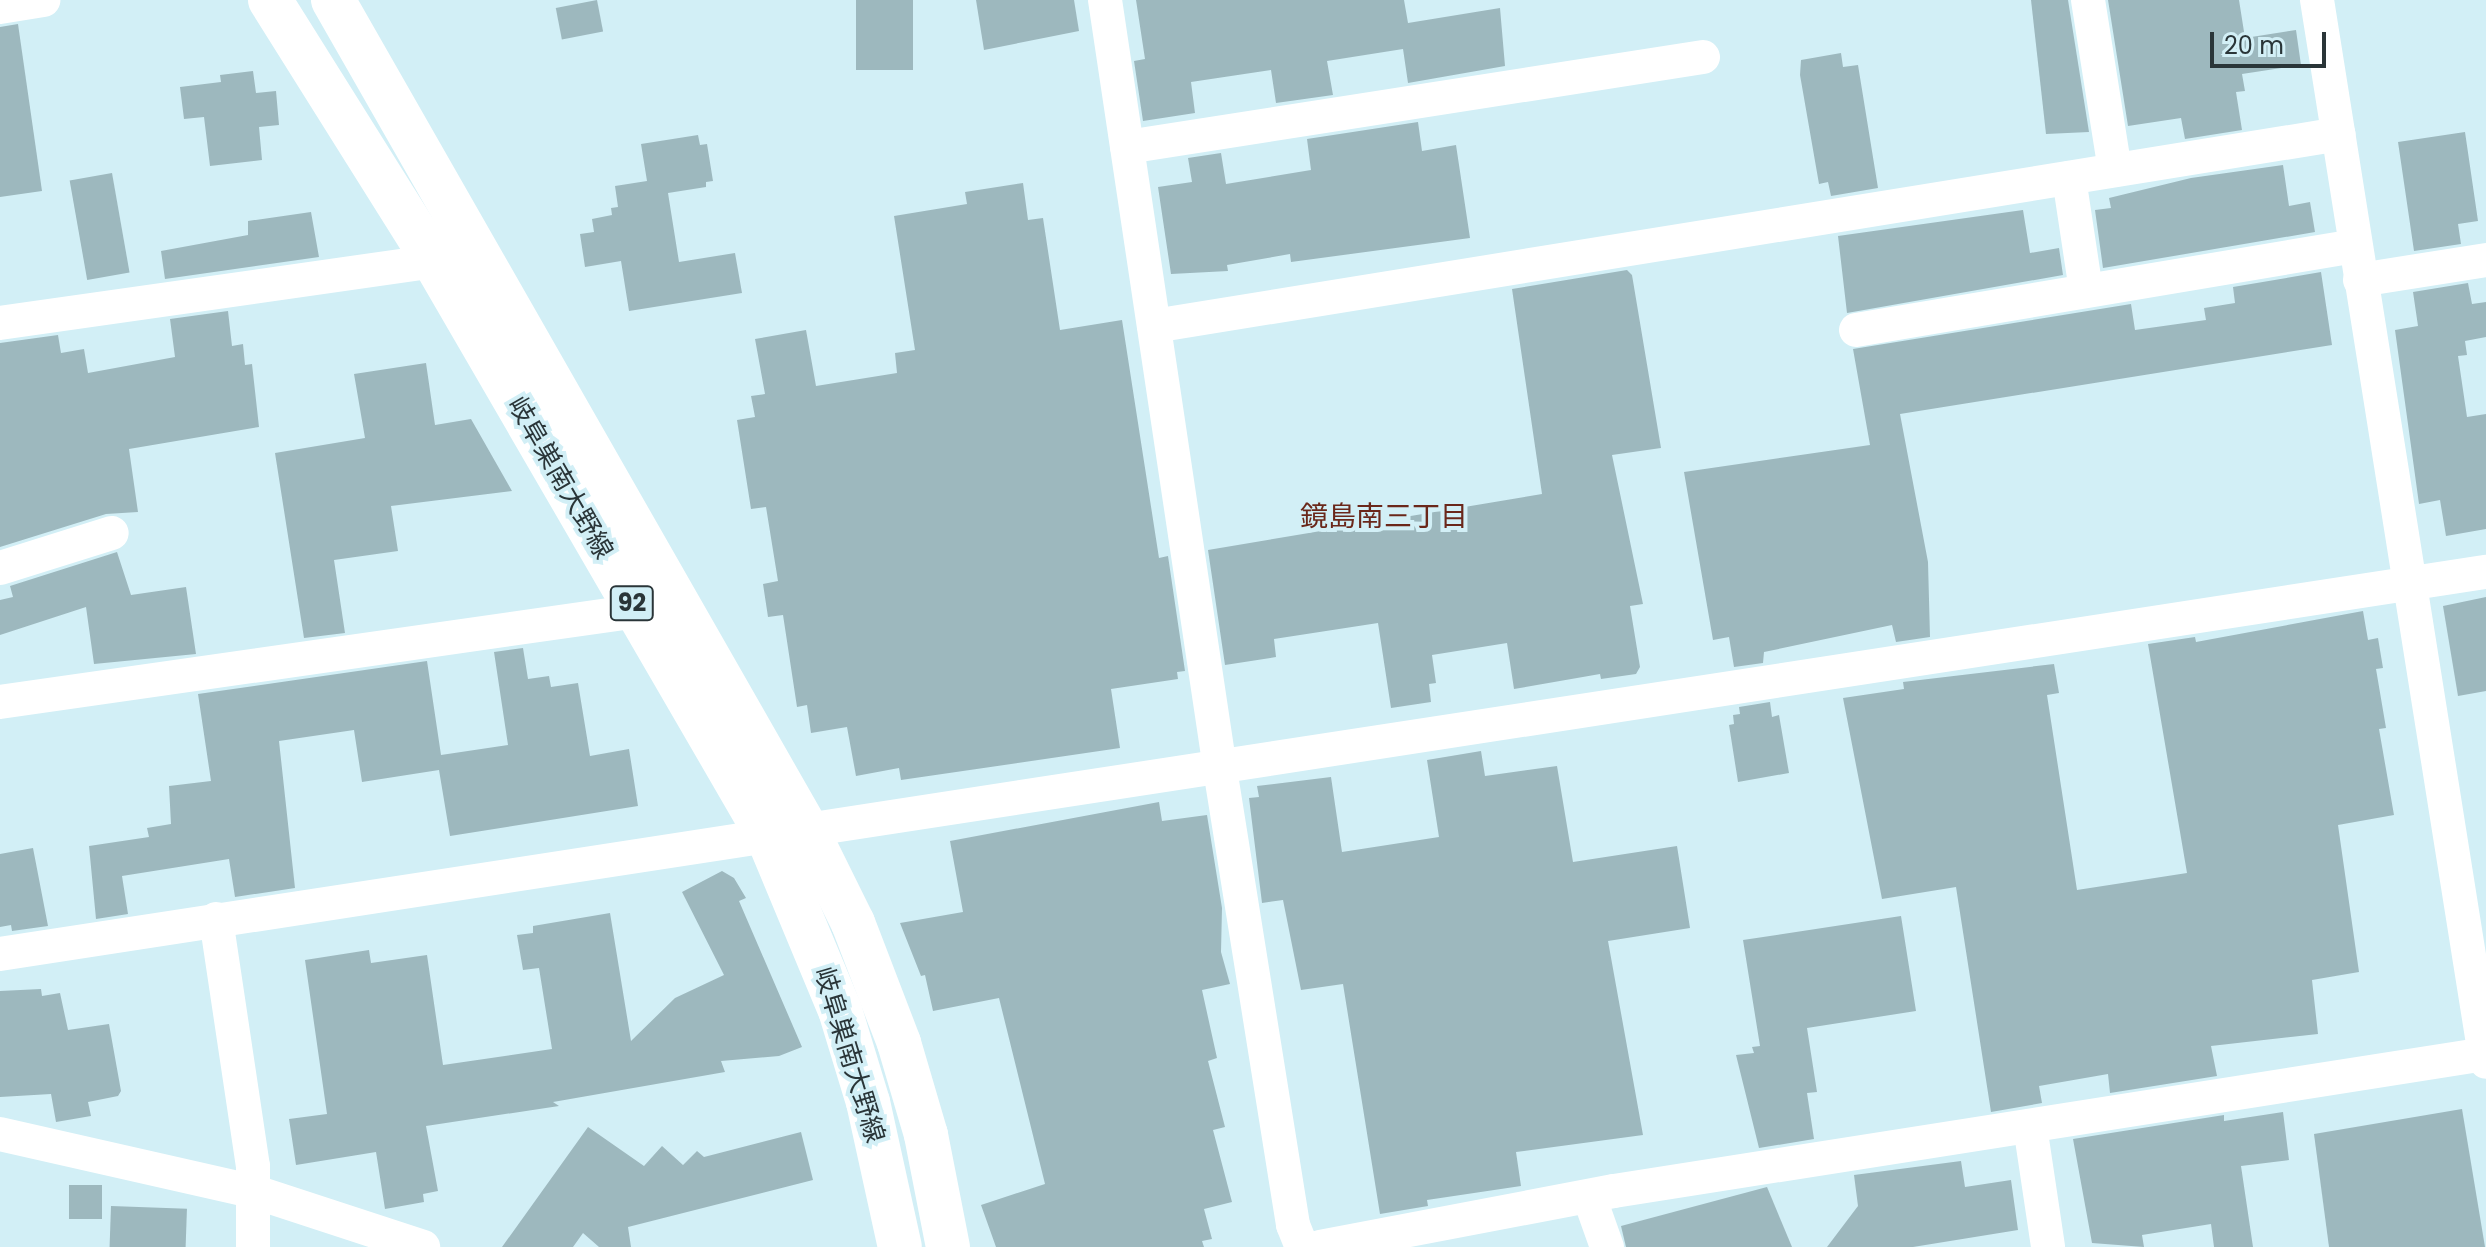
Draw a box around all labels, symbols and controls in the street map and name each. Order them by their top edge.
scale bar [2214,16,2330,66]
text: 20 m [2224,29,2284,62]
street label: 岐阜巣南大野線 [501,391,619,565]
district label: 鏡島南三丁目 [1300,500,1468,534]
road number: 92 [608,583,656,623]
street label: 岐阜巣南大野線 [807,963,891,1147]

